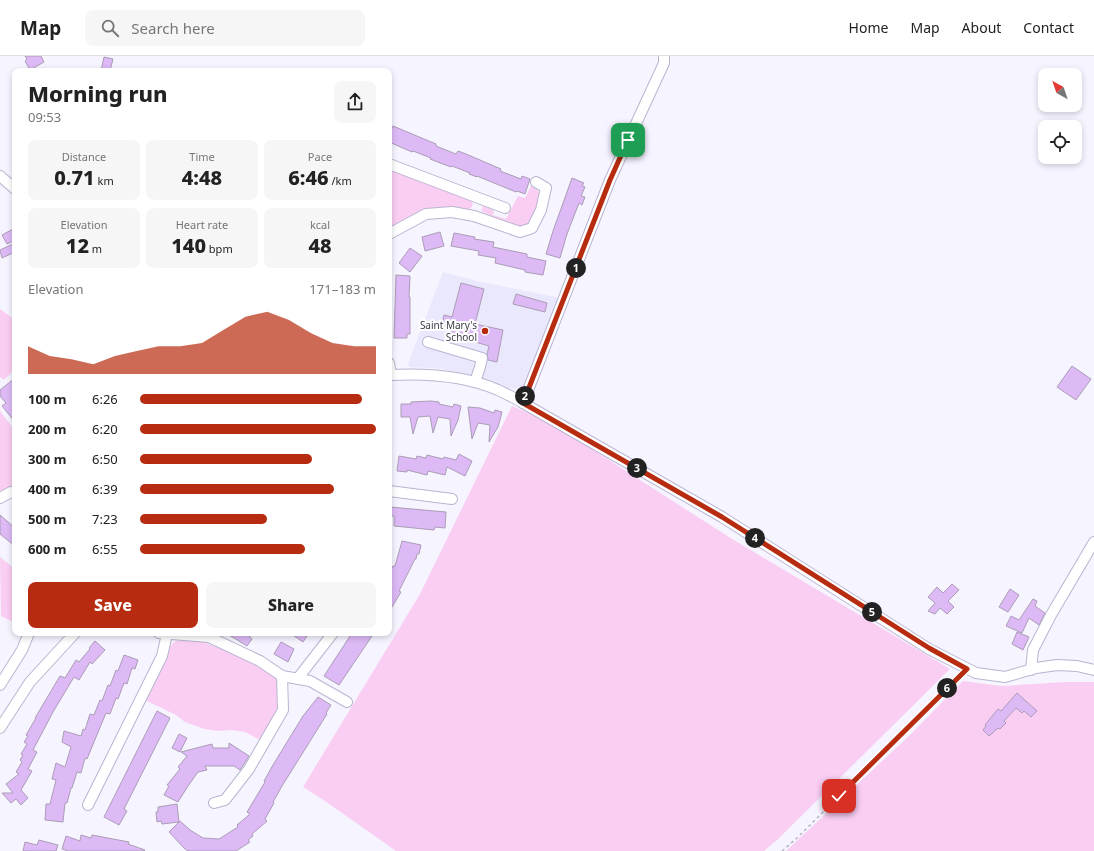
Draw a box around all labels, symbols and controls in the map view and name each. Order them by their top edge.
search box [85,10,365,46]
text: Map [20,15,61,41]
icon: search [99,17,121,39]
text: Search here [131,18,215,38]
text: Home [849,18,888,37]
text: Map [910,18,940,37]
text: About [962,18,1001,37]
text: Contact [1023,18,1074,37]
north arrow [1038,68,1082,112]
map controls [1038,68,1082,164]
text: Morning run [28,78,168,108]
button: share [334,81,376,123]
text: 09:53 [28,108,61,126]
button: locate [1038,120,1082,164]
pin [611,123,645,157]
icon: arrive [617,129,639,151]
text: Distance [62,149,106,164]
text: Time [189,149,215,164]
text: Pace [308,149,332,164]
text: 0.71 [54,164,95,191]
text: 4:48 [182,164,222,191]
text: 6:46 [288,164,329,191]
text: km [95,173,114,188]
text: /km [329,173,352,188]
text: Elevation [61,217,107,232]
text: Heart rate [176,217,228,232]
text: kcal [310,217,330,232]
text: 12 [66,232,89,259]
text: 140 [171,232,206,259]
text: 48 [308,232,332,259]
text: m [89,241,102,256]
text: bpm [206,241,233,256]
pin: 1 [566,258,586,278]
text: 1 [573,260,579,275]
text: Elevation [28,280,84,298]
text: 171–183 m [309,280,376,298]
place label: Saint Mary's School [420,318,477,344]
marker: Saint Mary's School [480,326,490,336]
pin: 2 [515,386,535,406]
text: 2 [522,388,528,403]
text: 100 m [28,390,66,408]
text: 6:26 [92,390,118,408]
text: 200 m [28,420,66,438]
text: 6:20 [92,420,118,438]
text: 300 m [28,450,66,468]
text: 6:50 [92,450,118,468]
pin: 3 [627,458,647,478]
text: 3 [634,460,640,475]
text: 400 m [28,480,66,498]
text: 6:39 [92,480,118,498]
text: 500 m [28,510,66,528]
text: 7:23 [92,510,118,528]
pin: 4 [745,528,765,548]
text: 4 [752,530,758,545]
text: 600 m [28,540,66,558]
text: 6:55 [92,540,118,558]
button: Save [28,582,198,628]
button: Share [206,582,376,628]
pin: 5 [862,602,882,622]
text: 5 [869,604,875,619]
pin: 6 [937,678,957,698]
text: 6 [944,680,950,695]
pin [822,779,856,813]
icon: check [828,785,850,807]

